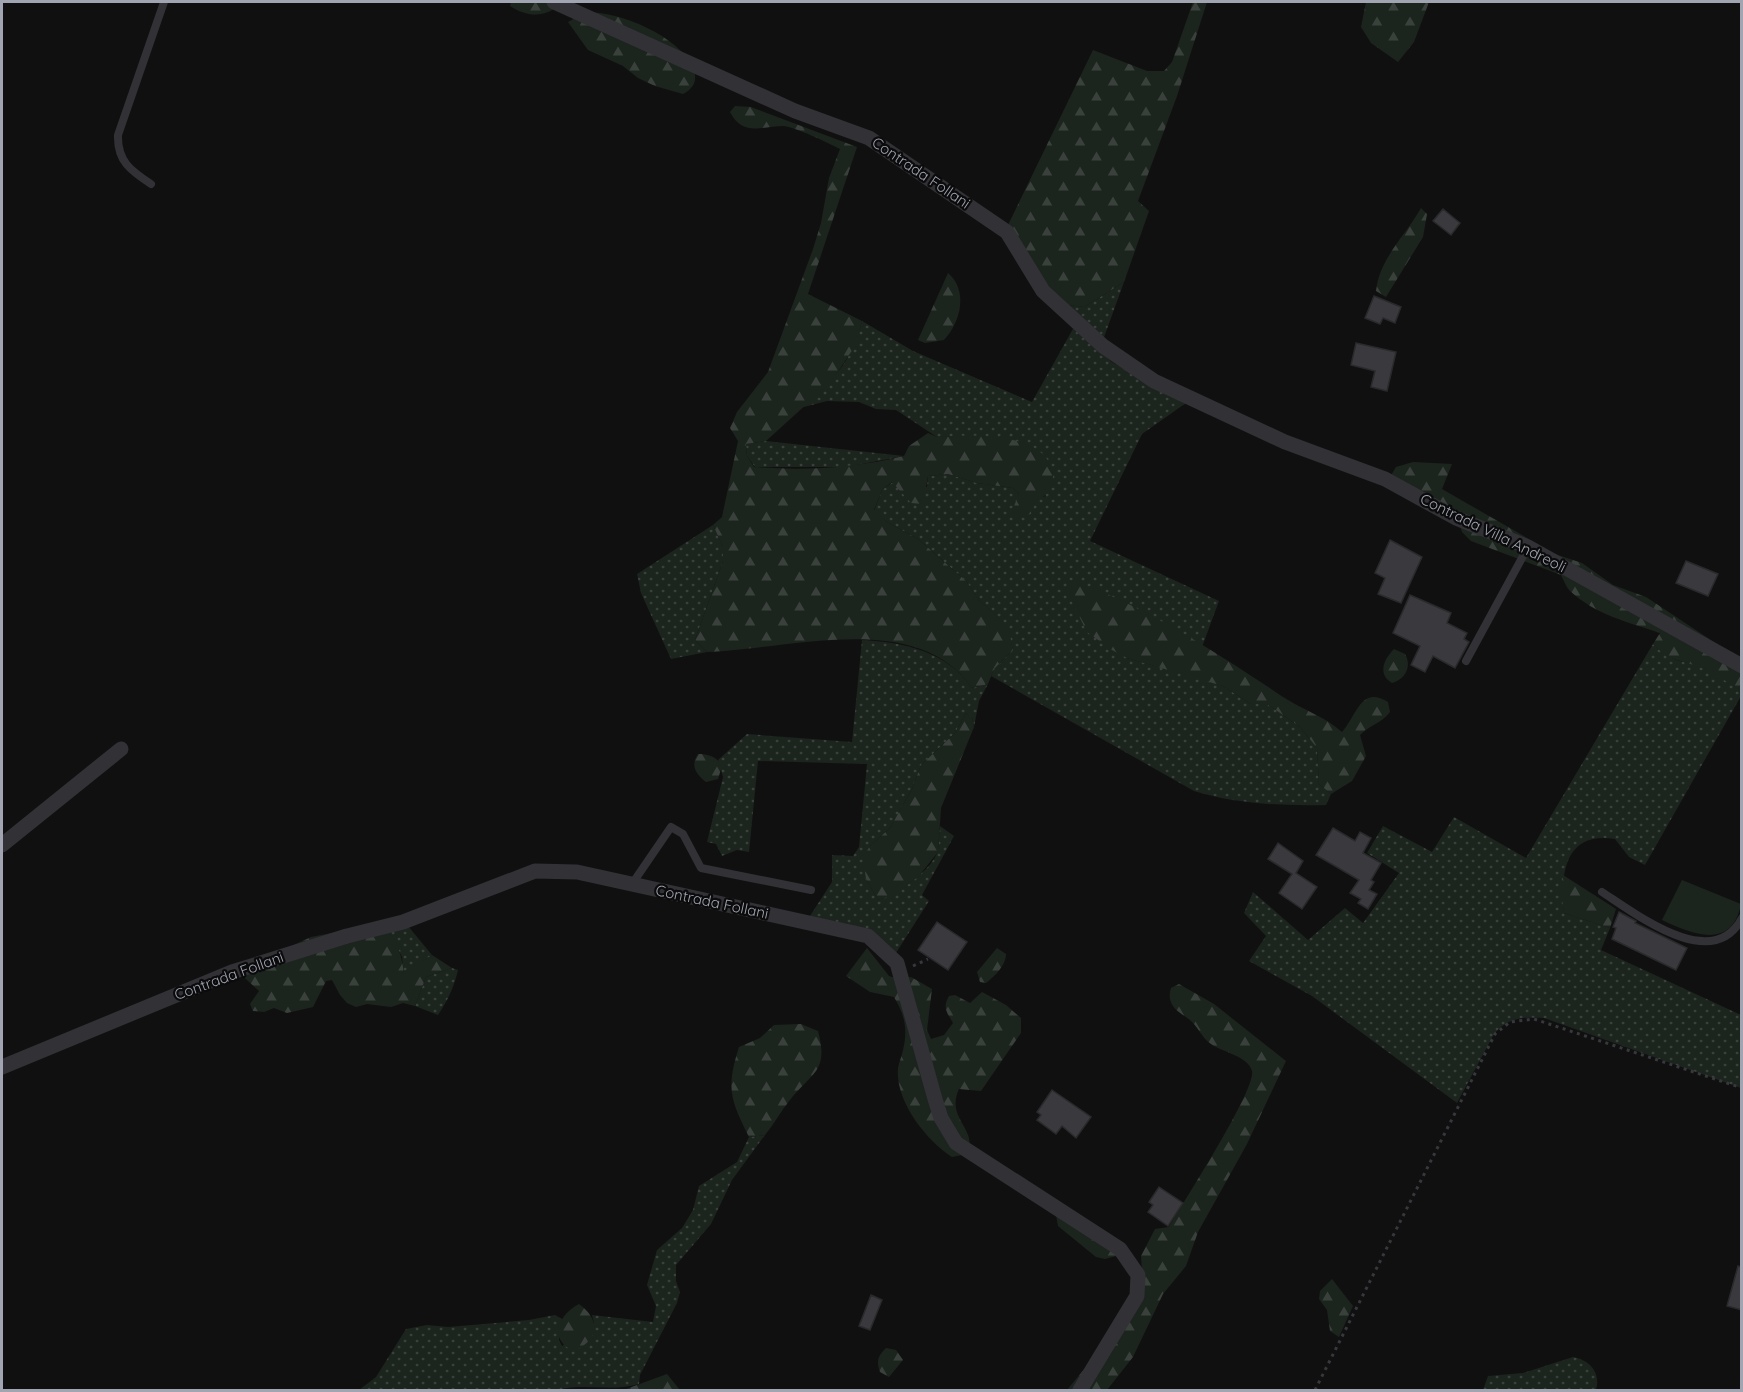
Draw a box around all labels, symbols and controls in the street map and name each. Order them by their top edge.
street label: Contrada Follani [868,133,974,213]
street label: Contrada Villa Andreoli [1417,489,1569,576]
street label: Contrada Follani [654,880,770,923]
street label: Contrada Follani [172,947,286,1004]

